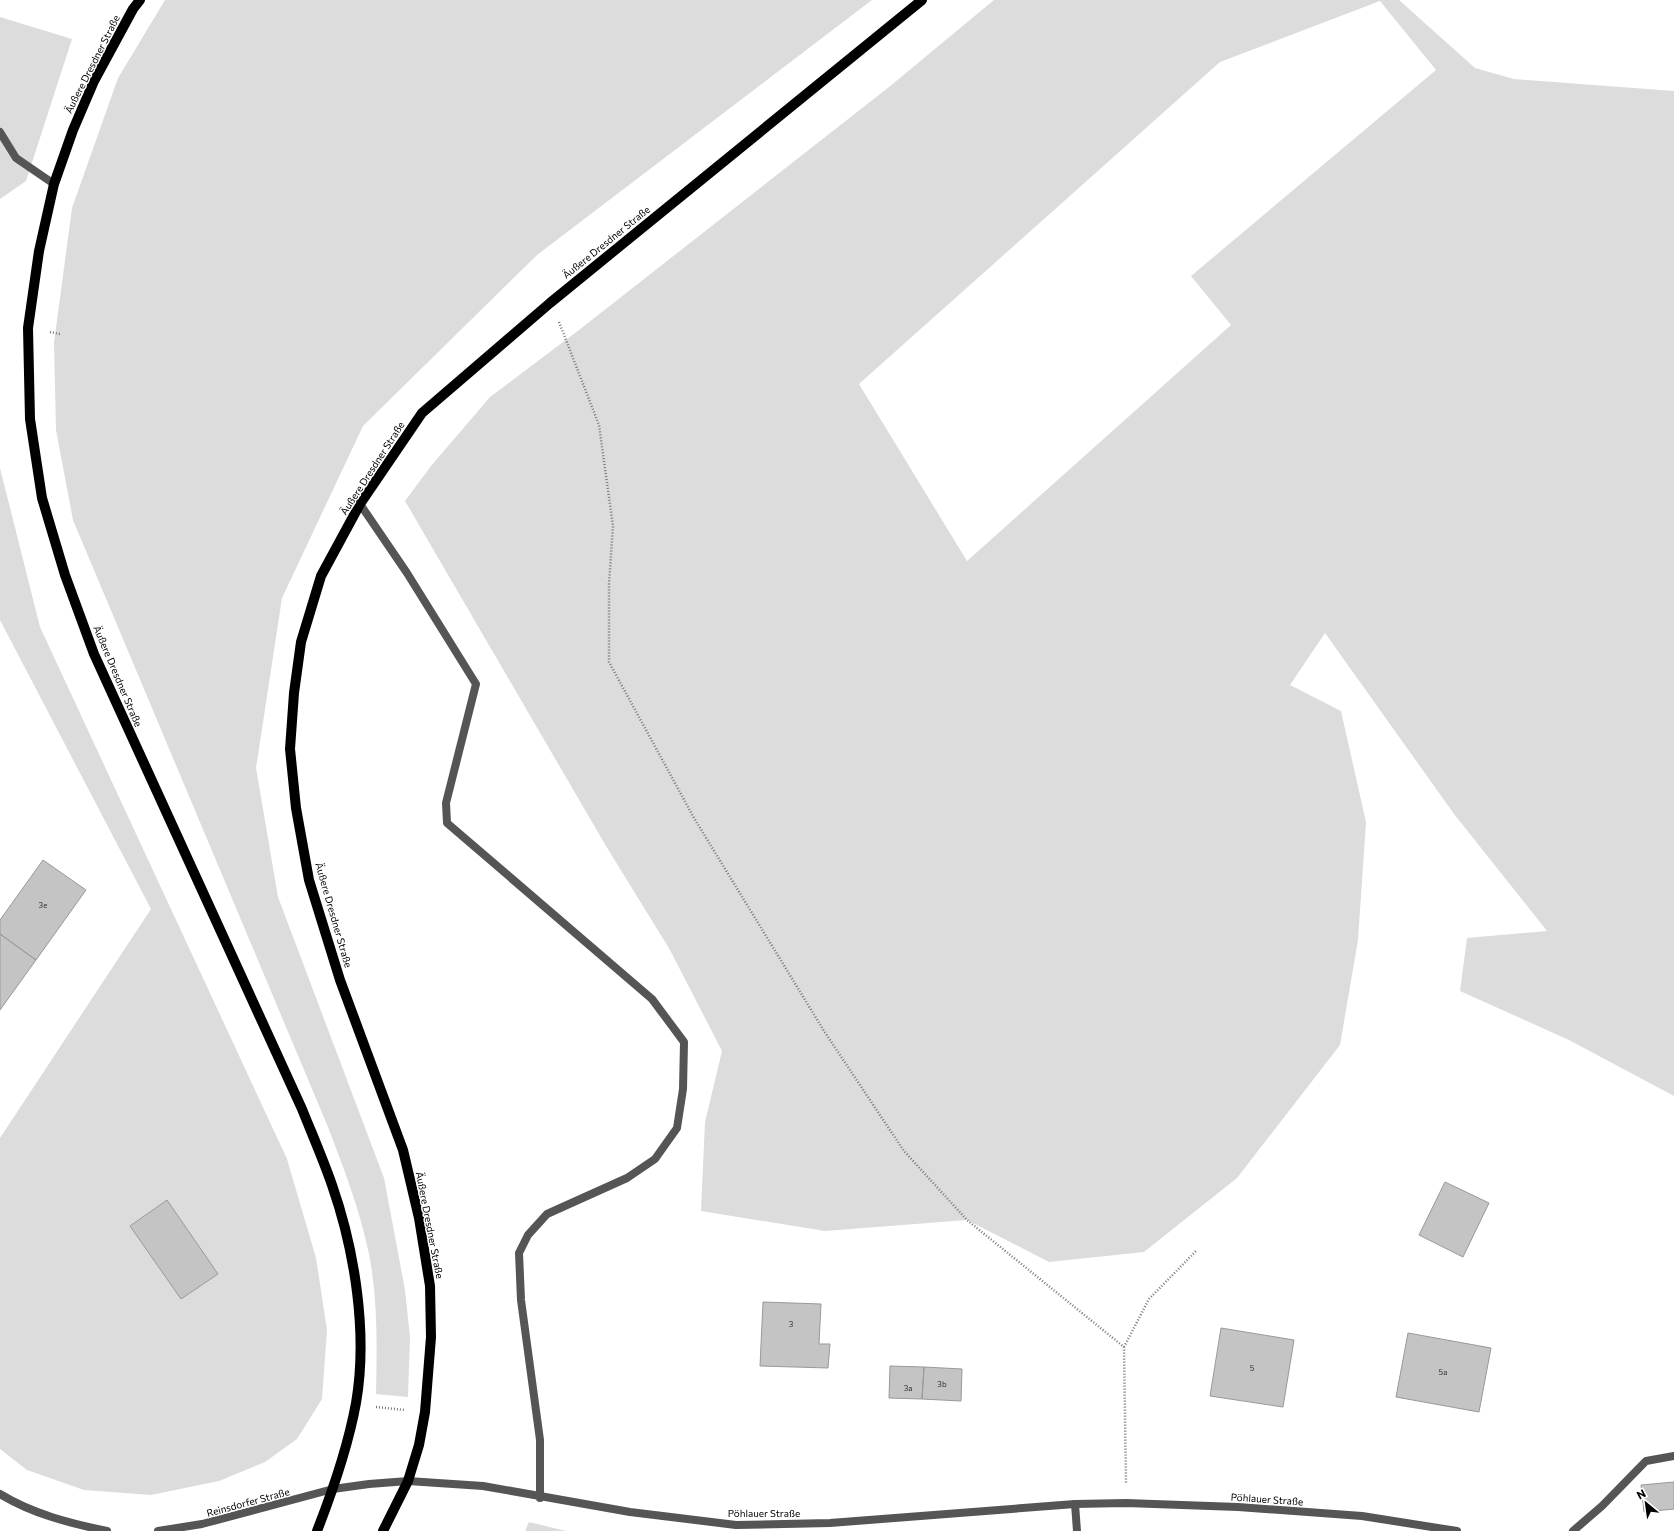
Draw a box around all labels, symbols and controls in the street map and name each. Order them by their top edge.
street label: Äußere Dresdner Straße [62,13,122,115]
street label: Äußere Dresdner Straße [560,203,652,281]
street label: Äußere Dresdner Straße [337,419,407,517]
street label: Äußere Dresdner Straße [91,624,145,728]
street label: Äußere Dresdner Straße [313,861,355,969]
house number: 3e [39,900,47,910]
street label: Äußere Dresdner Straße [414,1170,446,1280]
house number: 3 [789,1319,794,1329]
house number: 5 [1250,1363,1255,1373]
house number: 5a [1439,1367,1447,1377]
house number: 3b [937,1379,947,1389]
house number: 3a [904,1383,912,1393]
north arrow [1626,1483,1666,1523]
street label: Reinsdorfer Straße [205,1485,291,1519]
text: N [1634,1486,1648,1502]
street label: Pöhlauer Straße [1230,1490,1304,1508]
street label: Pöhlauer Straße [728,1507,800,1519]

